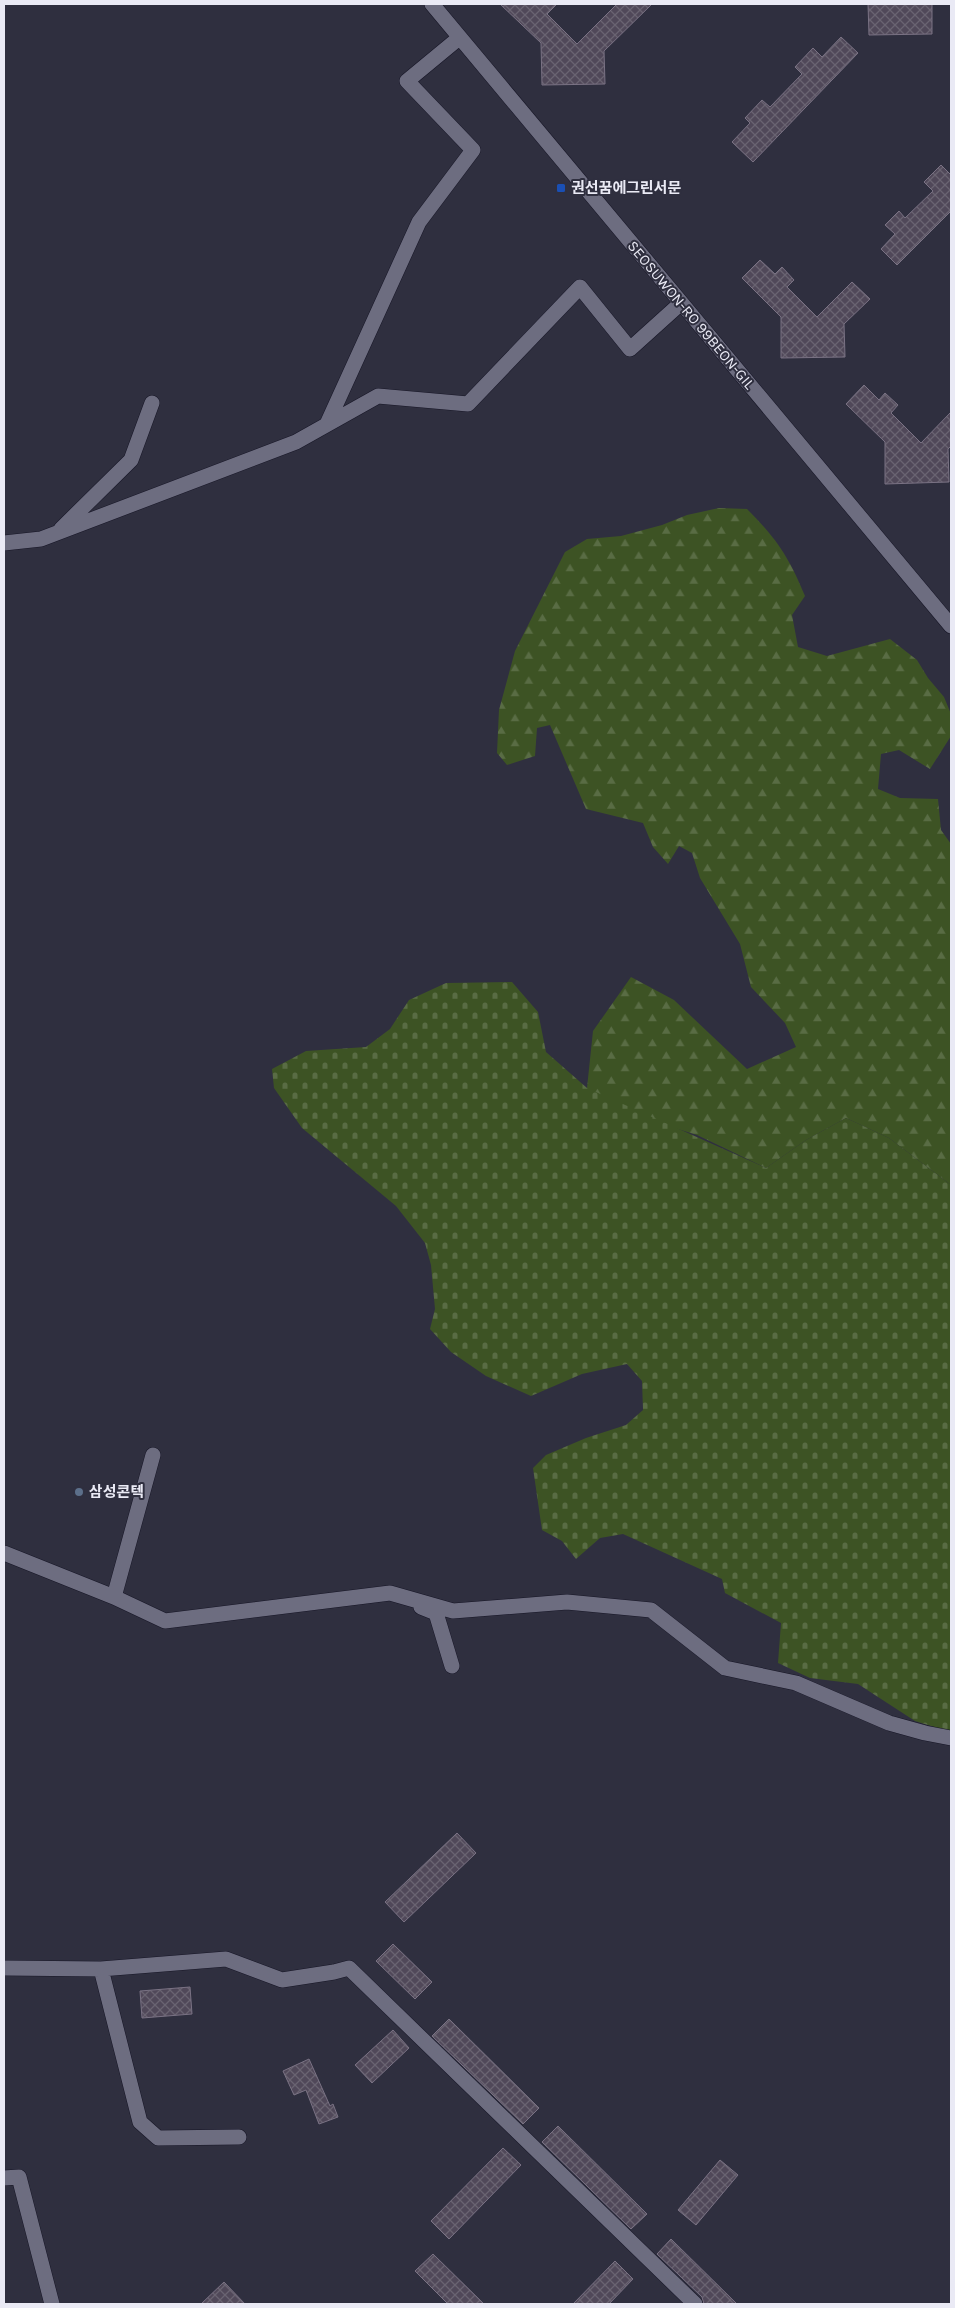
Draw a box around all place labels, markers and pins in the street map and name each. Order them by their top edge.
place label: 권선꿈에그린서문 [571,179,682,197]
marker: 권선꿈에그린서문 [555,182,567,194]
place label: 삼성콘텍 [89,1483,144,1501]
marker: 삼성콘텍 [73,1486,85,1498]

